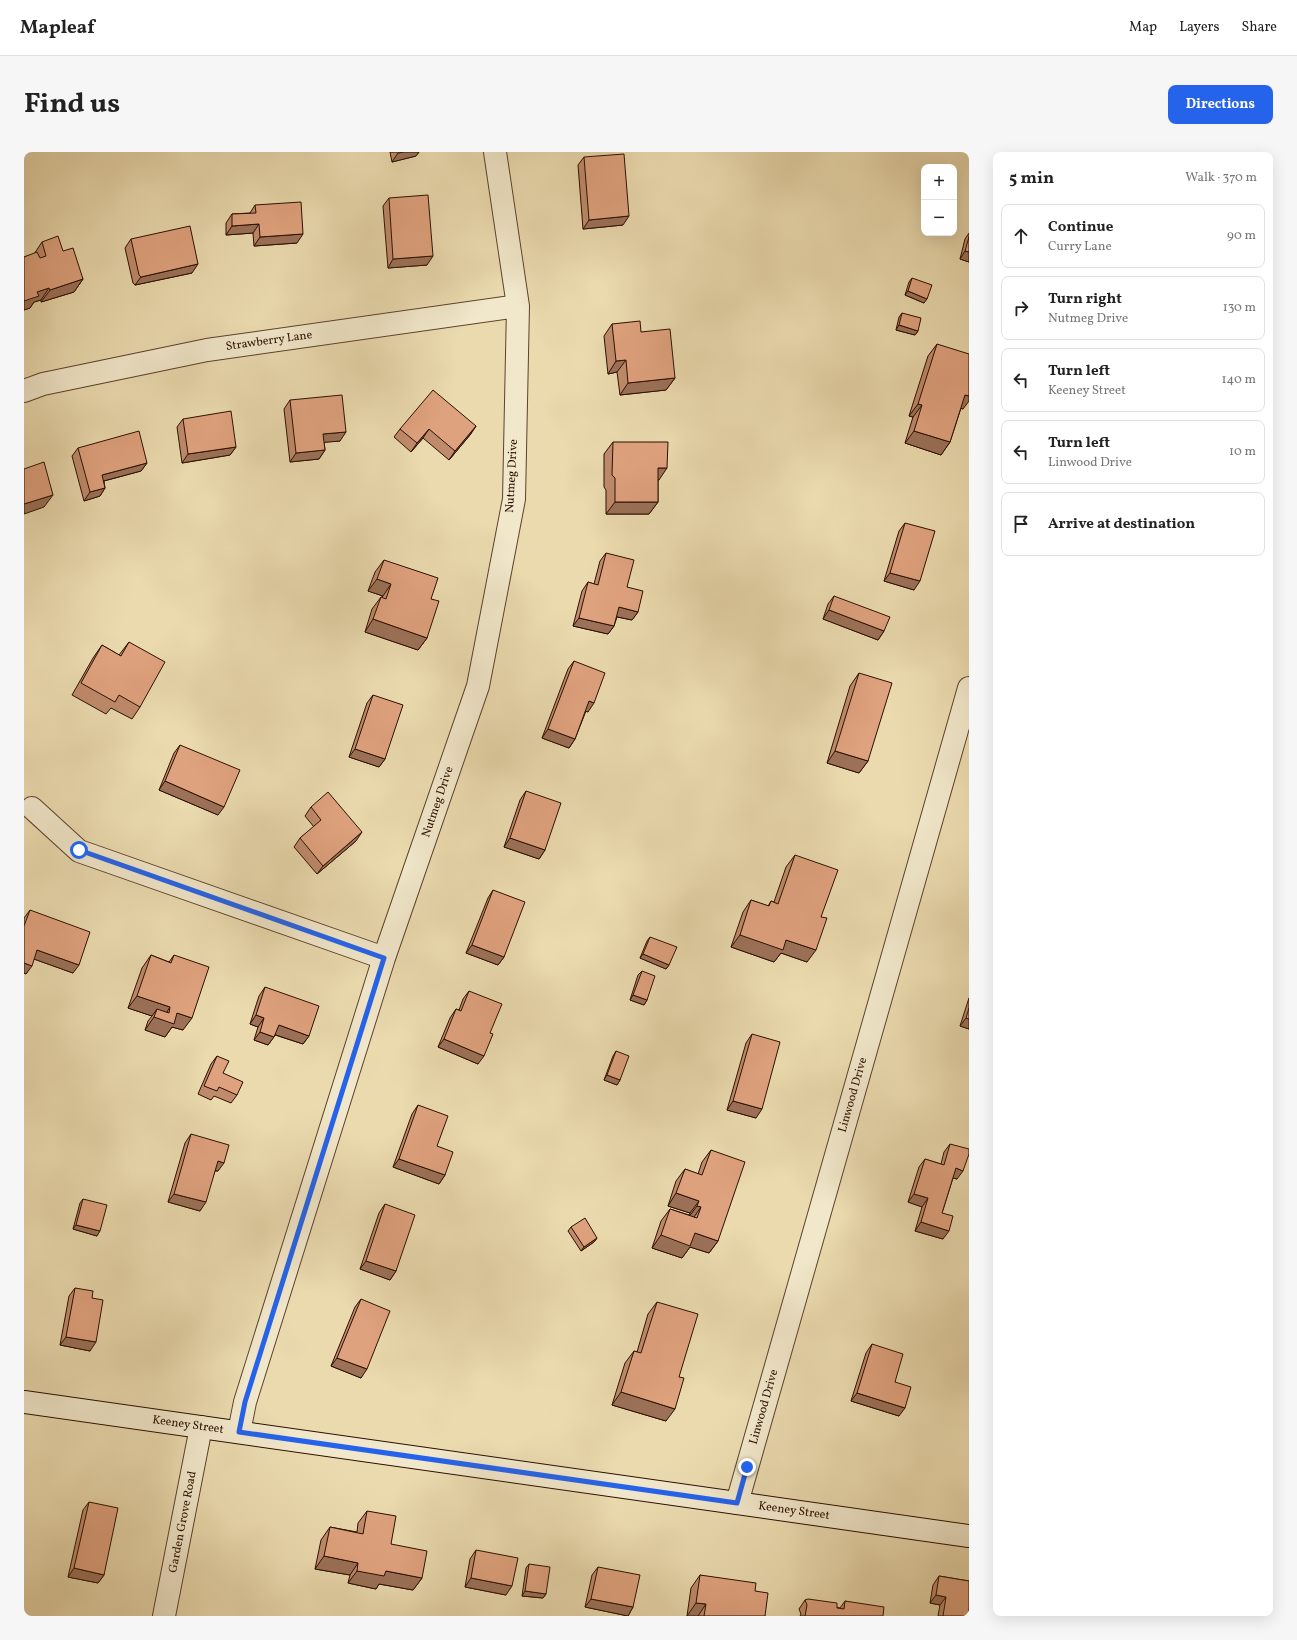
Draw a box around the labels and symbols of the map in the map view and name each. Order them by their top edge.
street label: Strawberry Lane [225,327,314,355]
street label: Nutmeg Drive [502,438,522,513]
street label: Nutmeg Drive [418,764,458,840]
route start [70,841,88,859]
street label: Linwood Drive [835,1055,871,1134]
street label: Linwood Drive [746,1367,782,1446]
street label: Keeney Street [151,1412,225,1438]
route end [738,1458,756,1476]
street label: Garden Grove Road [165,1470,201,1574]
street label: Keeney Street [757,1498,831,1524]

